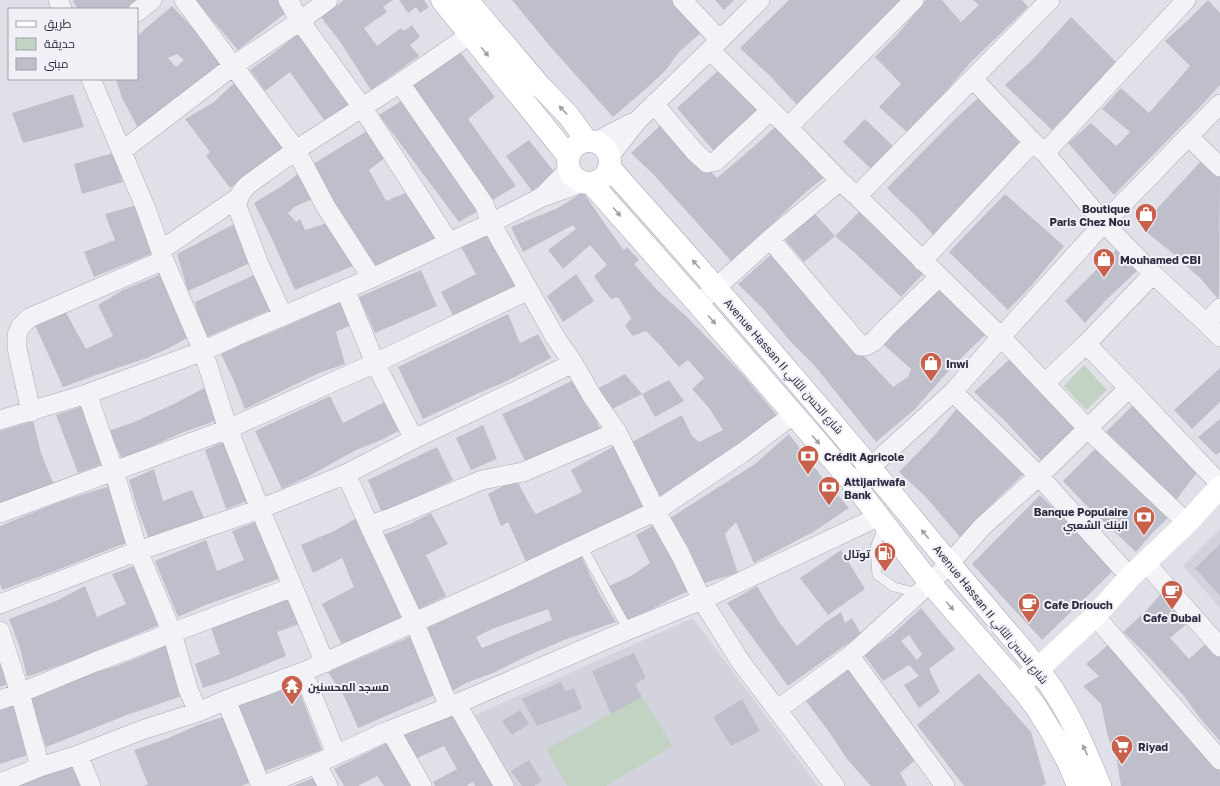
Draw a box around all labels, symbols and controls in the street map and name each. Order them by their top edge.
legend [8,8,138,80]
text: طريق [44,16,72,31]
text: حديقة [44,36,75,51]
one-way arrow [480,47,489,57]
text: مبنى [44,56,69,71]
one-way arrow [558,105,568,115]
shop icon: Boutique Paris Chez Nou [1133,201,1159,234]
place label: Boutique Paris Chez Nou [1049,202,1130,228]
one-way arrow [613,207,622,217]
shop icon: Mouhamed CBI [1091,246,1117,279]
place label: Mouhamed CBI [1120,253,1201,266]
one-way arrow [691,259,701,269]
street label: Avenue Hassan II شارع الحسن الثاني [720,296,846,438]
one-way arrow [708,315,717,325]
shop icon: Inwi [918,350,944,383]
place label: Inwi [946,357,968,370]
one-way arrow [811,434,820,445]
bank icon: Crédit Agricole [795,443,821,476]
place label: Crédit Agricole [824,450,905,463]
bank icon: Attijariwafa Bank [816,474,842,507]
place label: Attijariwafa Bank [844,475,905,501]
bank icon: Banque Populaire البنك الشعبي [1131,504,1157,537]
place label: Banque Populaire البنك الشعبي [1034,505,1129,535]
one-way arrow [921,528,930,539]
fuel station icon: توتال [872,540,898,573]
street label: Avenue Hassan II شارع الحسن الثاني [929,542,1051,688]
place label: توتال [844,547,871,562]
cafe icon: Cafe Dubai [1159,578,1185,611]
cafe icon: Cafe Driouch [1016,591,1042,624]
place label: Cafe Driouch [1044,598,1113,611]
one-way arrow [946,601,955,611]
place label: Cafe Dubai [1143,611,1201,624]
temple icon: مسجد المحسنين [279,673,305,706]
place label: مسجد المحسنين [308,680,389,694]
supermarket icon: Riyad [1109,733,1135,766]
place label: Riyad [1138,740,1168,753]
one-way arrow [1082,744,1088,755]

